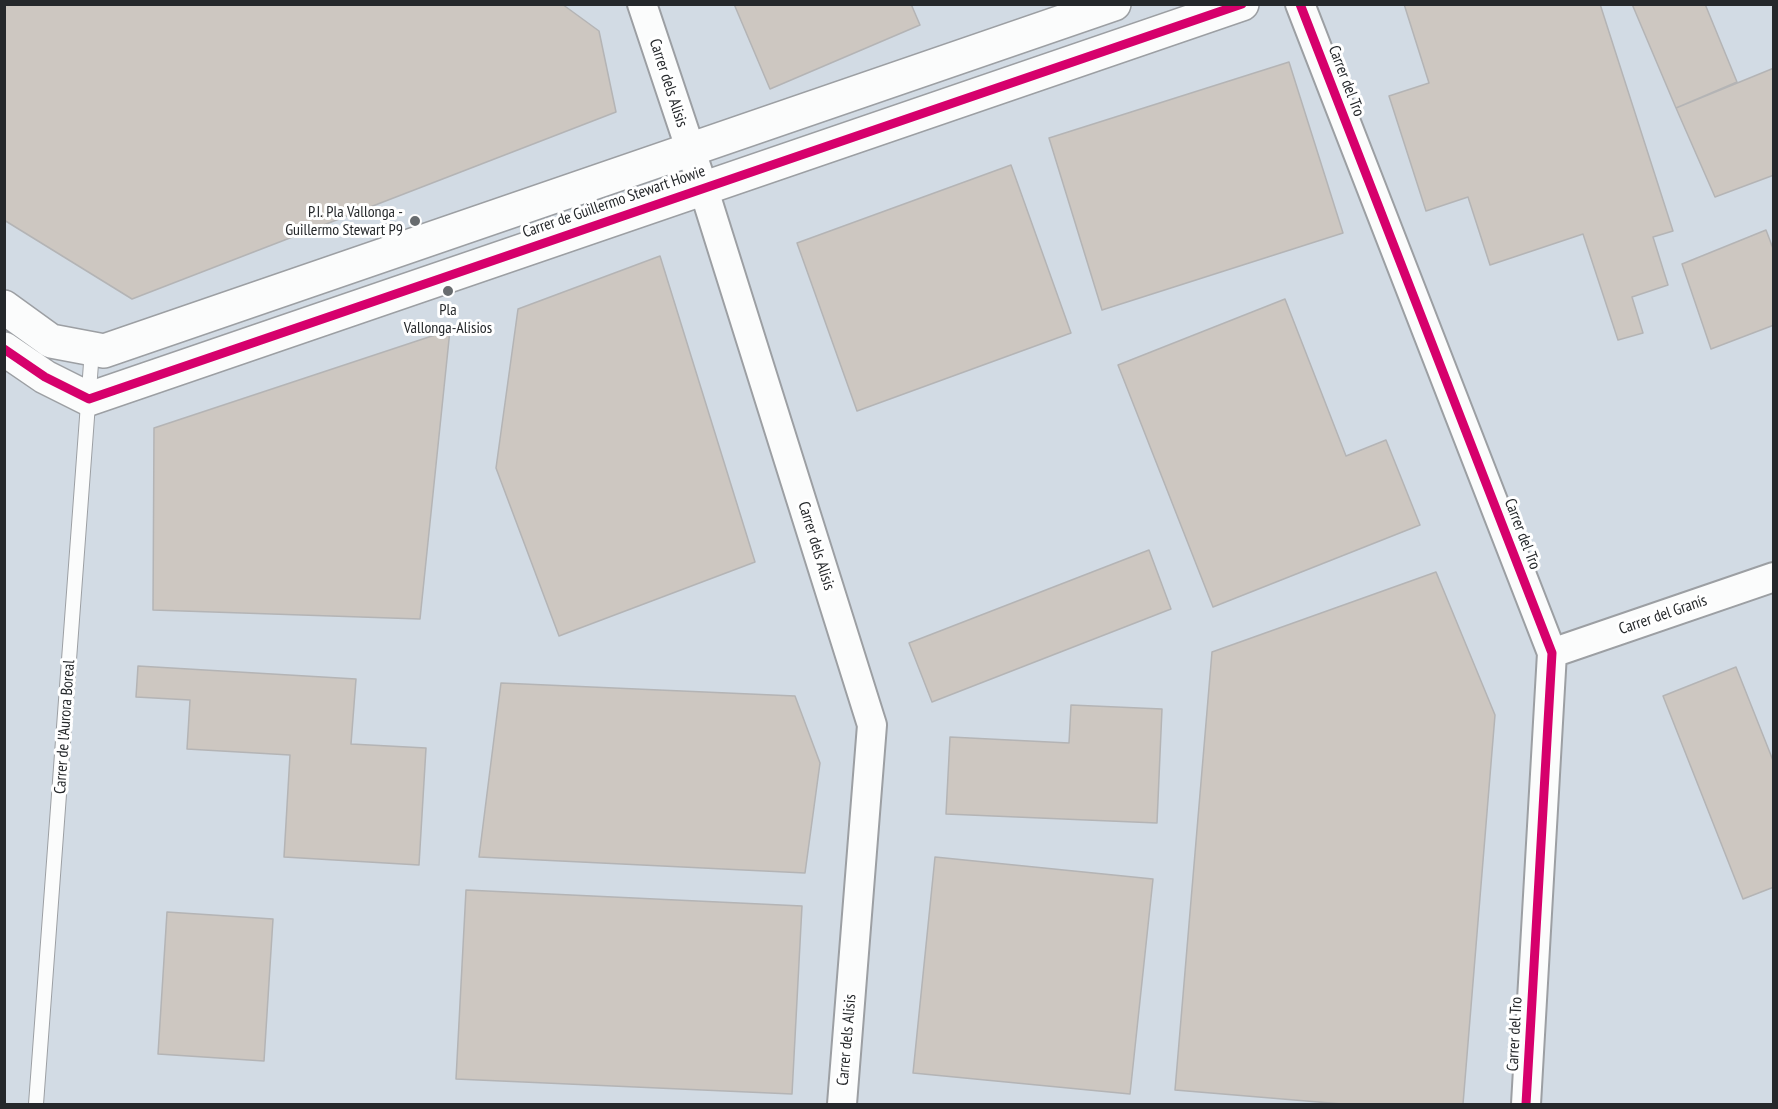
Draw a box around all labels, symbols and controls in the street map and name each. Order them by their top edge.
street label: Carrer dels Alisis [645,36,691,130]
street label: Carrer del Tro [1324,43,1368,119]
street label: Carrer de Guillermo Stewart Howie [520,162,708,242]
place label: P.I. Pla Vallonga - Guillermo Stewart P9 [285,202,403,240]
marker: P.I. Pla Vallonga - Guillermo Stewart P9 [408,214,422,228]
marker: Pla Vallonga-Alisios [441,284,455,298]
place label: Pla Vallonga-Alisios [404,300,492,338]
street label: Carrer del Tro [1500,496,1544,572]
street label: Carrer dels Alisis [793,499,839,593]
street label: Carrer del Granís [1616,591,1710,639]
street label: Carrer de l'Aurora Boreal [51,659,79,795]
street label: Carrer dels Alisis [833,993,861,1087]
street label: Carrer del Tro [1503,996,1527,1072]

